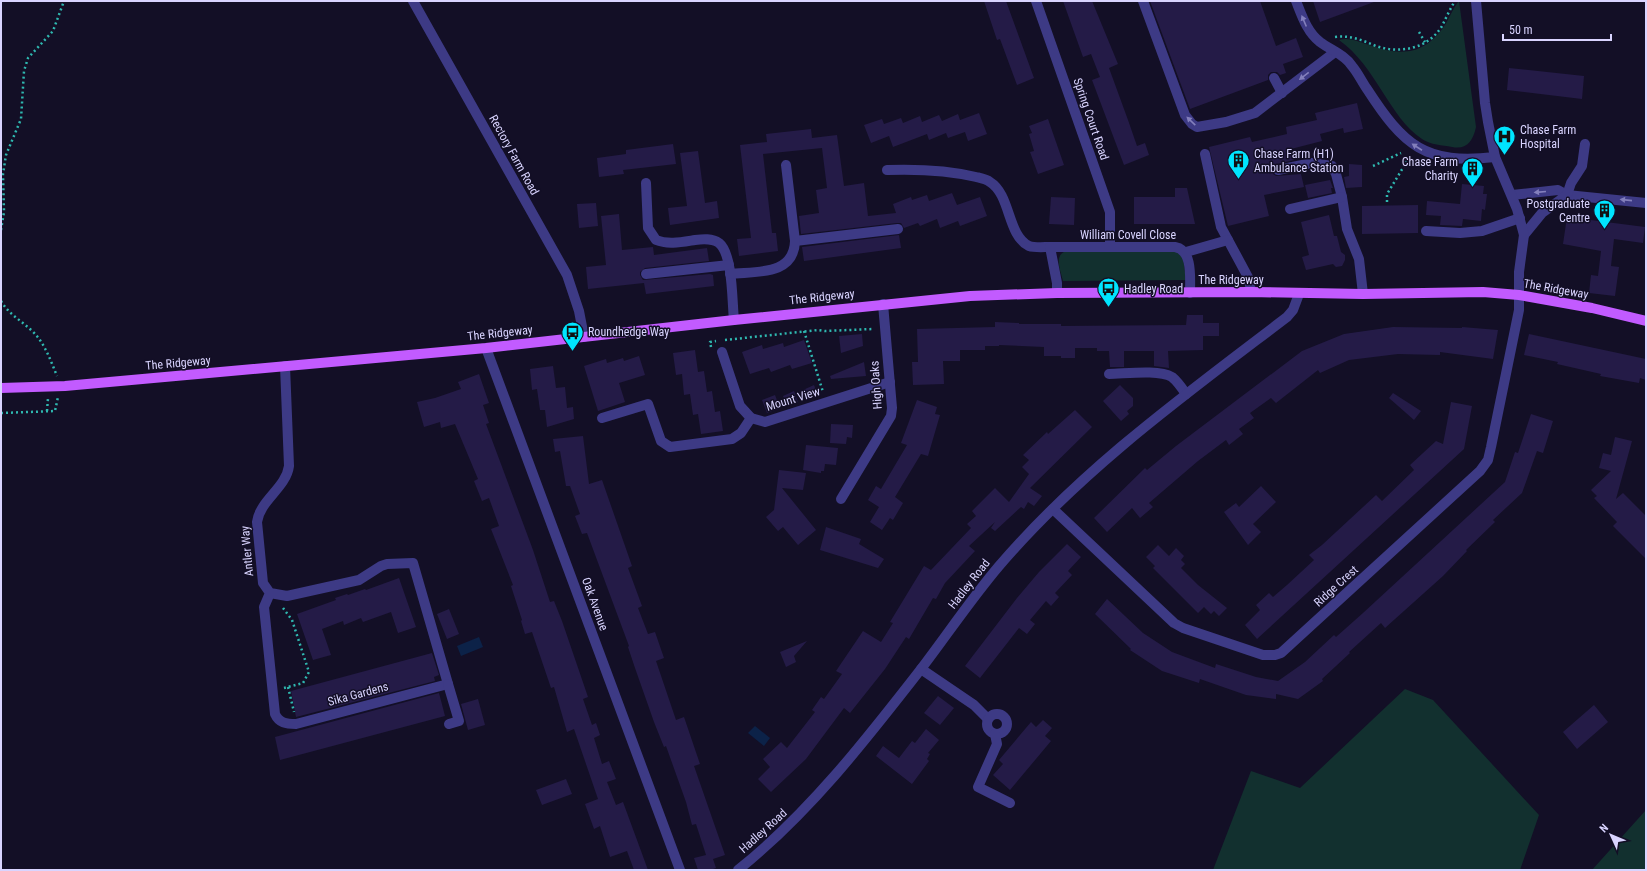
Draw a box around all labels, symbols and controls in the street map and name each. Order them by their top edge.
one-way arrow [1301,14,1307,26]
scale bar [1503,16,1611,42]
text: 50 m [1509,23,1533,37]
one-way arrow [1299,71,1310,80]
street label: Spring Court Road [1070,76,1112,162]
street label: Rectory Farm Road [486,113,542,198]
one-way arrow [1186,116,1196,126]
place label: Chase Farm Hospital [1520,123,1576,151]
hospital icon: Chase Farm Hospital [1492,124,1518,157]
one-way arrow [1412,143,1422,151]
place label: Chase Farm (H1) Ambulance Station [1254,147,1344,175]
building icon: Chase Farm (H1) Ambulance Station [1226,148,1252,181]
place label: Chase Farm Charity [1402,155,1458,183]
building icon: Chase Farm Charity [1460,156,1486,189]
one-way arrow [1534,188,1546,195]
place label: Postgraduate Centre [1527,197,1590,225]
one-way arrow [1620,197,1632,204]
building icon: Postgraduate Centre [1592,198,1618,231]
street label: William Covell Close [1080,228,1176,242]
street label: The Ridgeway [1198,273,1264,287]
bus stop icon: Hadley Road [1096,276,1122,309]
street label: The Ridgeway [1523,276,1589,302]
place label: Hadley Road [1124,282,1183,296]
street label: The Ridgeway [789,287,855,307]
bus stop icon: Roundhedge Way [559,319,585,352]
street label: The Ridgeway [467,323,533,343]
place label: Roundhedge Way [588,325,669,339]
street label: The Ridgeway [145,353,211,373]
street label: High Oaks [867,360,885,410]
street label: Mount View [764,384,822,414]
street label: Antler Way [238,525,256,577]
street label: Hadley Road [945,556,993,612]
street label: Ridge Crest [1311,562,1361,609]
street label: Oak Avenue [579,575,611,633]
street label: Sika Gardens [326,679,390,709]
street label: Hadley Road [736,806,790,856]
north arrow [1591,815,1631,855]
text: N [1597,821,1611,835]

